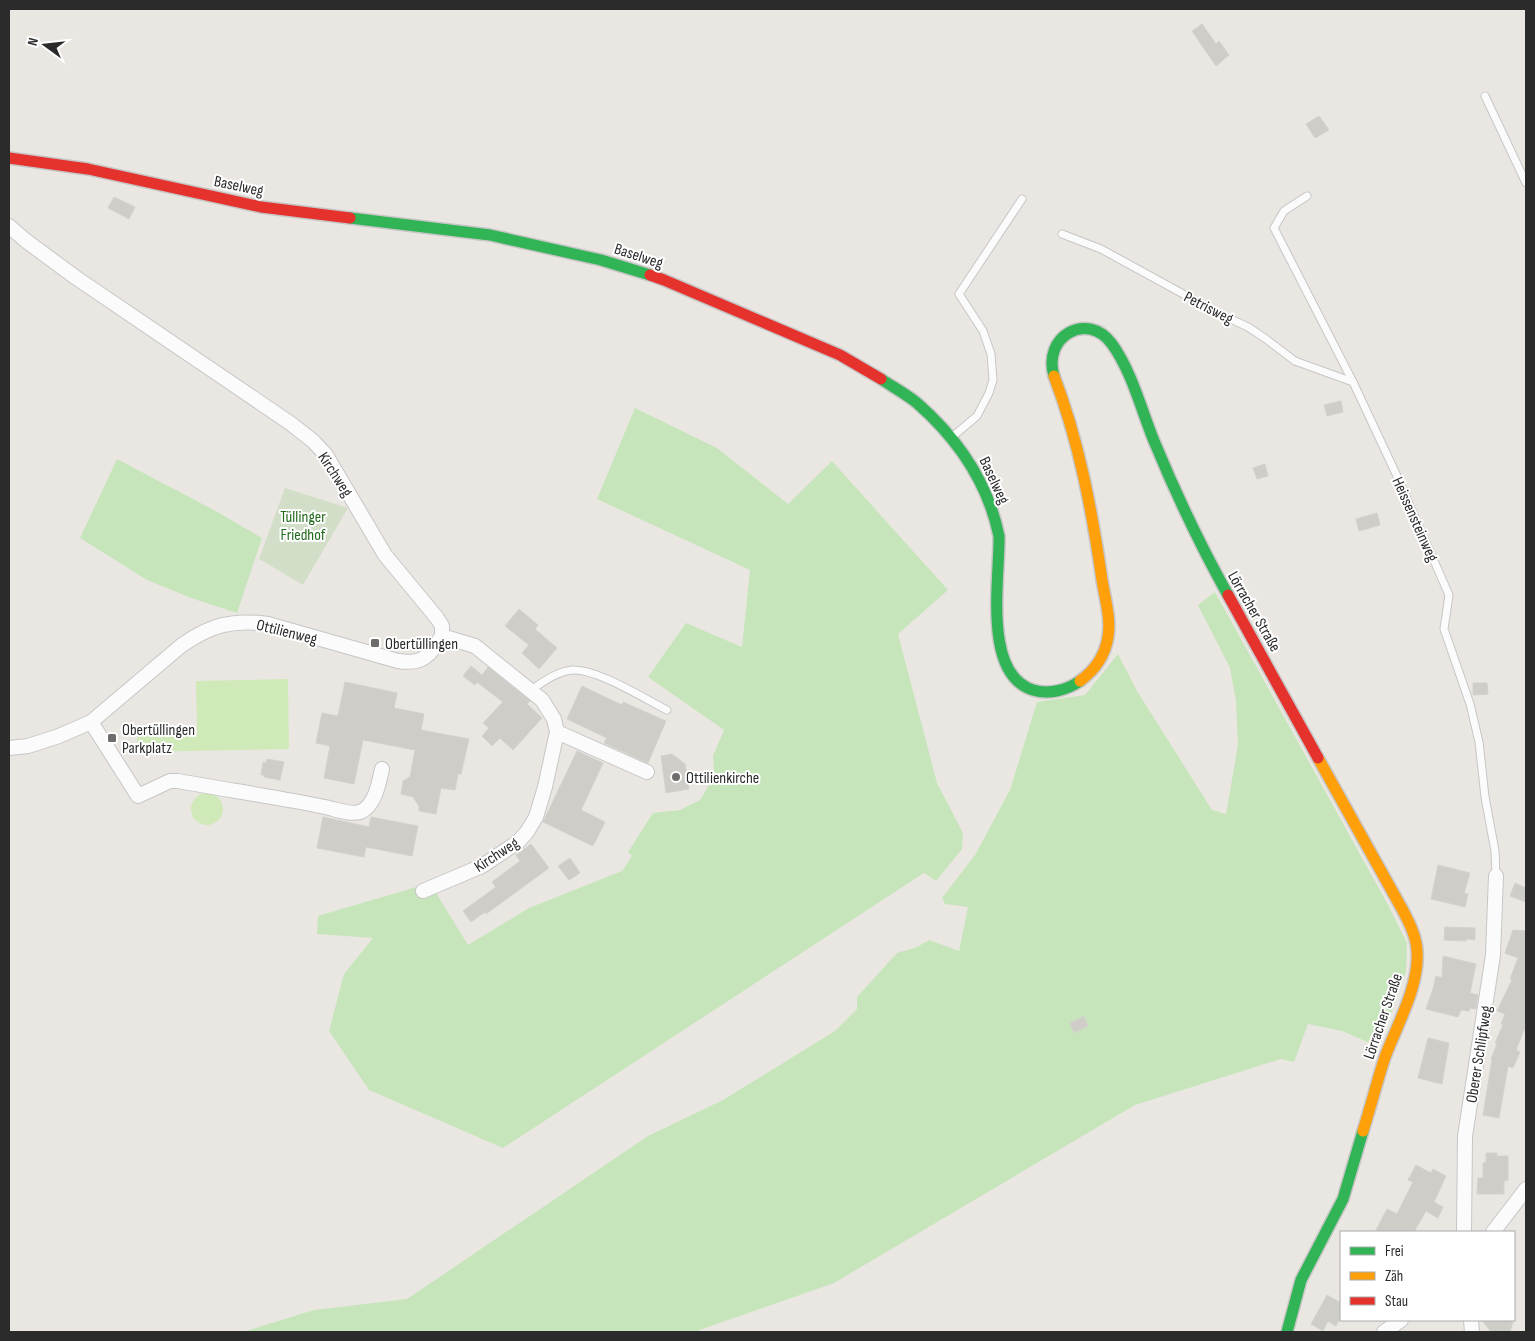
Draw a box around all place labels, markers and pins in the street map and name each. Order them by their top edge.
place label: Obertüllingen [385,635,458,654]
marker: Obertüllingen [369,637,381,649]
place label: Obertüllingen Parkplatz [122,721,195,758]
marker: Obertüllingen Parkplatz [106,732,118,744]
place label: Ottilienkirche [686,769,759,788]
marker: Ottilienkirche [670,771,682,783]

